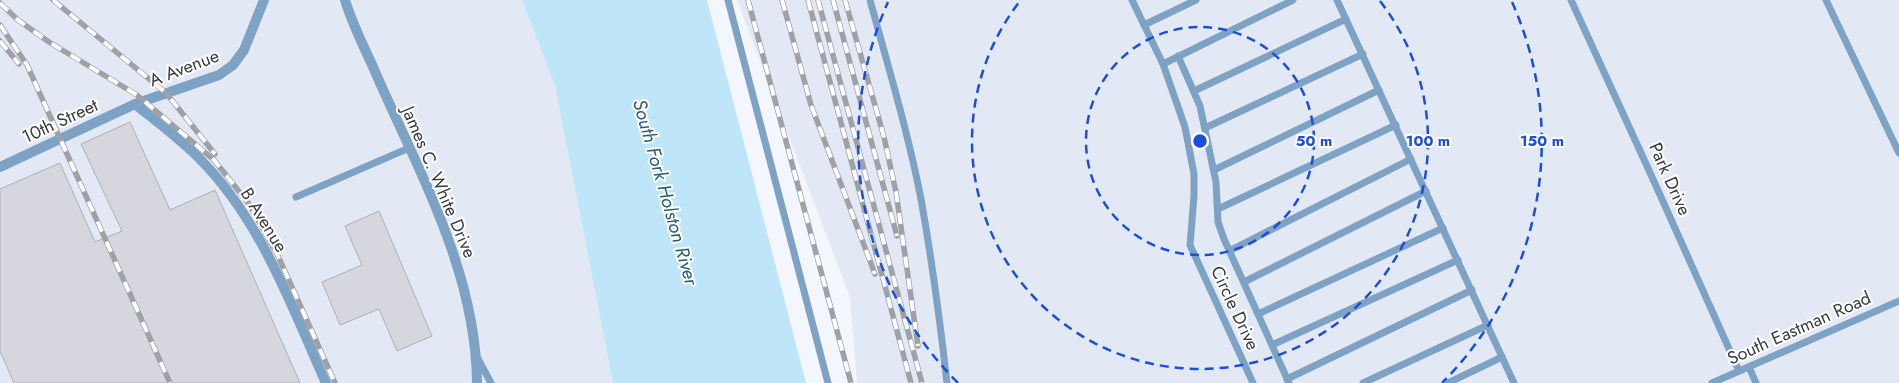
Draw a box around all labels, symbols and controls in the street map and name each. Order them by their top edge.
street label: A Avenue [145,43,223,93]
street label: 10th Street [18,92,103,150]
water label: South Fork Holston River [626,96,705,290]
street label: James C. White Drive [394,100,483,262]
text: 50 m [1296,130,1332,152]
text: 100 m [1406,130,1450,152]
text: 150 m [1520,130,1564,152]
centre of rings [1191,132,1209,150]
street label: Park Drive [1642,138,1698,220]
street label: B Avenue [234,183,294,257]
street label: Circle Drive [1204,262,1266,354]
street label: South Eastman Road [1723,285,1875,371]

